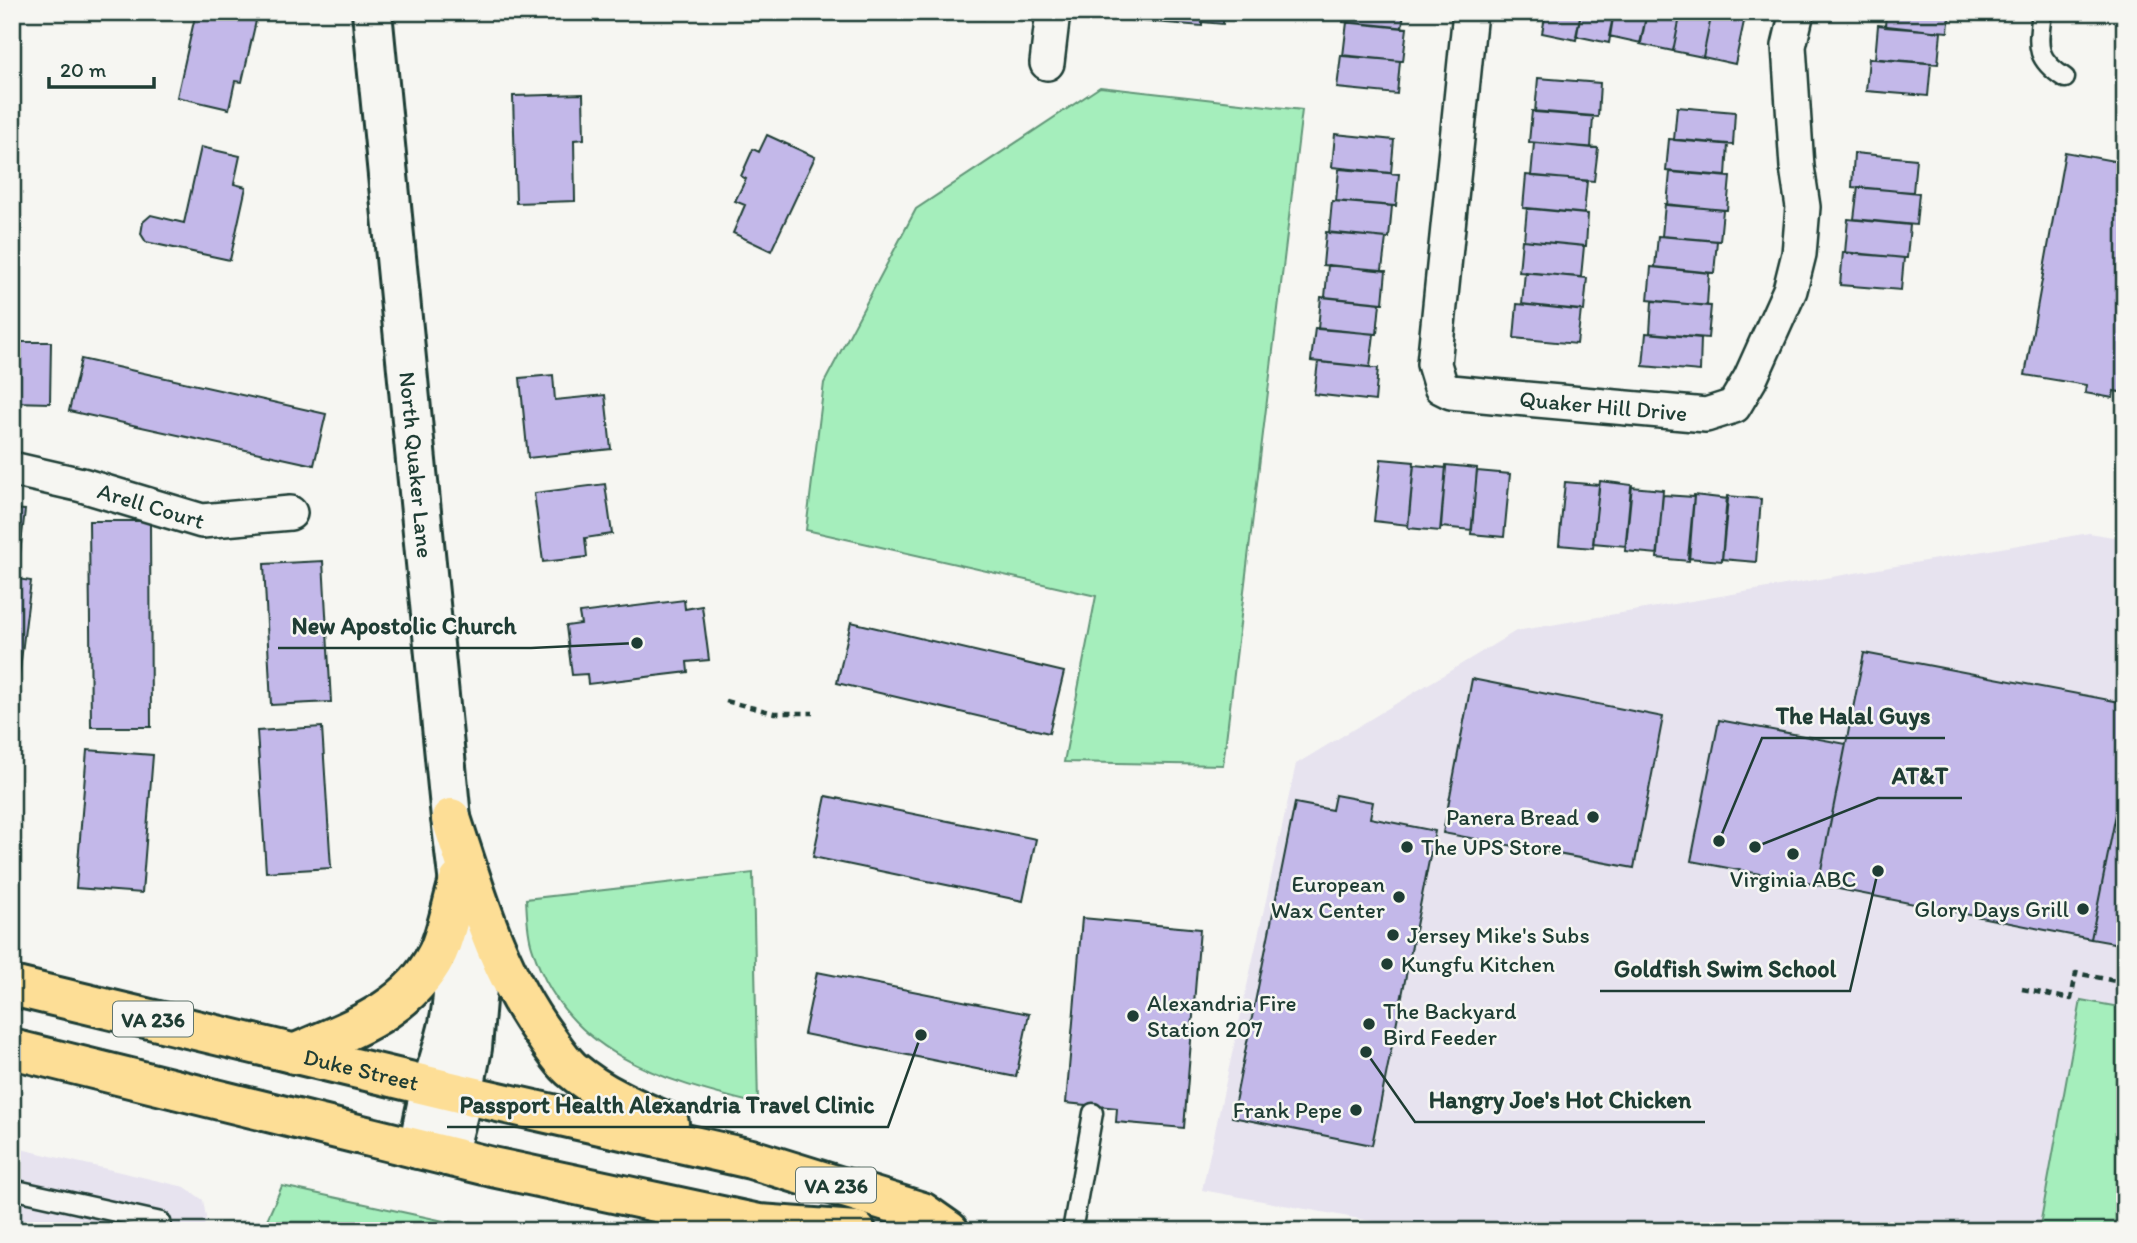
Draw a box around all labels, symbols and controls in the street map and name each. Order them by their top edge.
scale bar [49,46,154,90]
text: 20 m [60,57,107,82]
street label: North Quaker Lane [393,370,439,559]
street label: Quaker Hill Drive [1518,384,1688,427]
street label: Arell Court [94,477,208,535]
callout: New Apostolic Church [278,603,531,648]
text: New Apostolic Church [291,611,518,641]
callout: The Halal Guys [1762,693,1945,738]
text: The Halal Guys [1775,701,1931,731]
callout: AT&T [1878,753,1962,798]
text: AT&T [1891,761,1949,790]
place label: Panera Bread [1446,803,1579,831]
marker: Panera Bread [1585,809,1601,825]
place label: The UPS Store [1421,833,1562,861]
marker: The UPS Store [1399,839,1415,855]
marker: Virginia ABC [1785,846,1801,862]
place label: Virginia ABC [1730,865,1856,893]
place label: European Wax Center [1271,870,1385,924]
marker: European Wax Center [1391,889,1407,905]
place label: Glory Days Grill [1914,895,2069,923]
marker: Glory Days Grill [2075,901,2091,917]
place label: Jersey Mike's Subs [1407,921,1590,949]
marker: Jersey Mike's Subs [1385,927,1401,943]
callout: Goldfish Swim School [1600,946,1850,991]
place label: Kungfu Kitchen [1401,950,1555,978]
text: Goldfish Swim School [1614,954,1837,983]
marker: Kungfu Kitchen [1379,956,1395,972]
place label: Alexandria Fire Station 207 [1147,989,1297,1043]
place label: The Backyard Bird Feeder [1383,997,1517,1051]
road number: VA 236 [113,1002,193,1036]
marker: Alexandria Fire Station 207 [1125,1008,1141,1024]
marker: The Backyard Bird Feeder [1361,1016,1377,1032]
street label: Duke Street [301,1042,421,1097]
callout: Hangry Joe's Hot Chicken [1415,1077,1705,1122]
callout: Passport Health Alexandria Travel Clinic [447,1082,888,1127]
text: Hangry Joe's Hot Chicken [1429,1085,1692,1115]
text: Passport Health Alexandria Travel Clinic [460,1090,874,1120]
place label: Frank Pepe [1233,1096,1342,1124]
marker: Frank Pepe [1348,1102,1364,1118]
road number: VA 236 [796,1168,876,1202]

